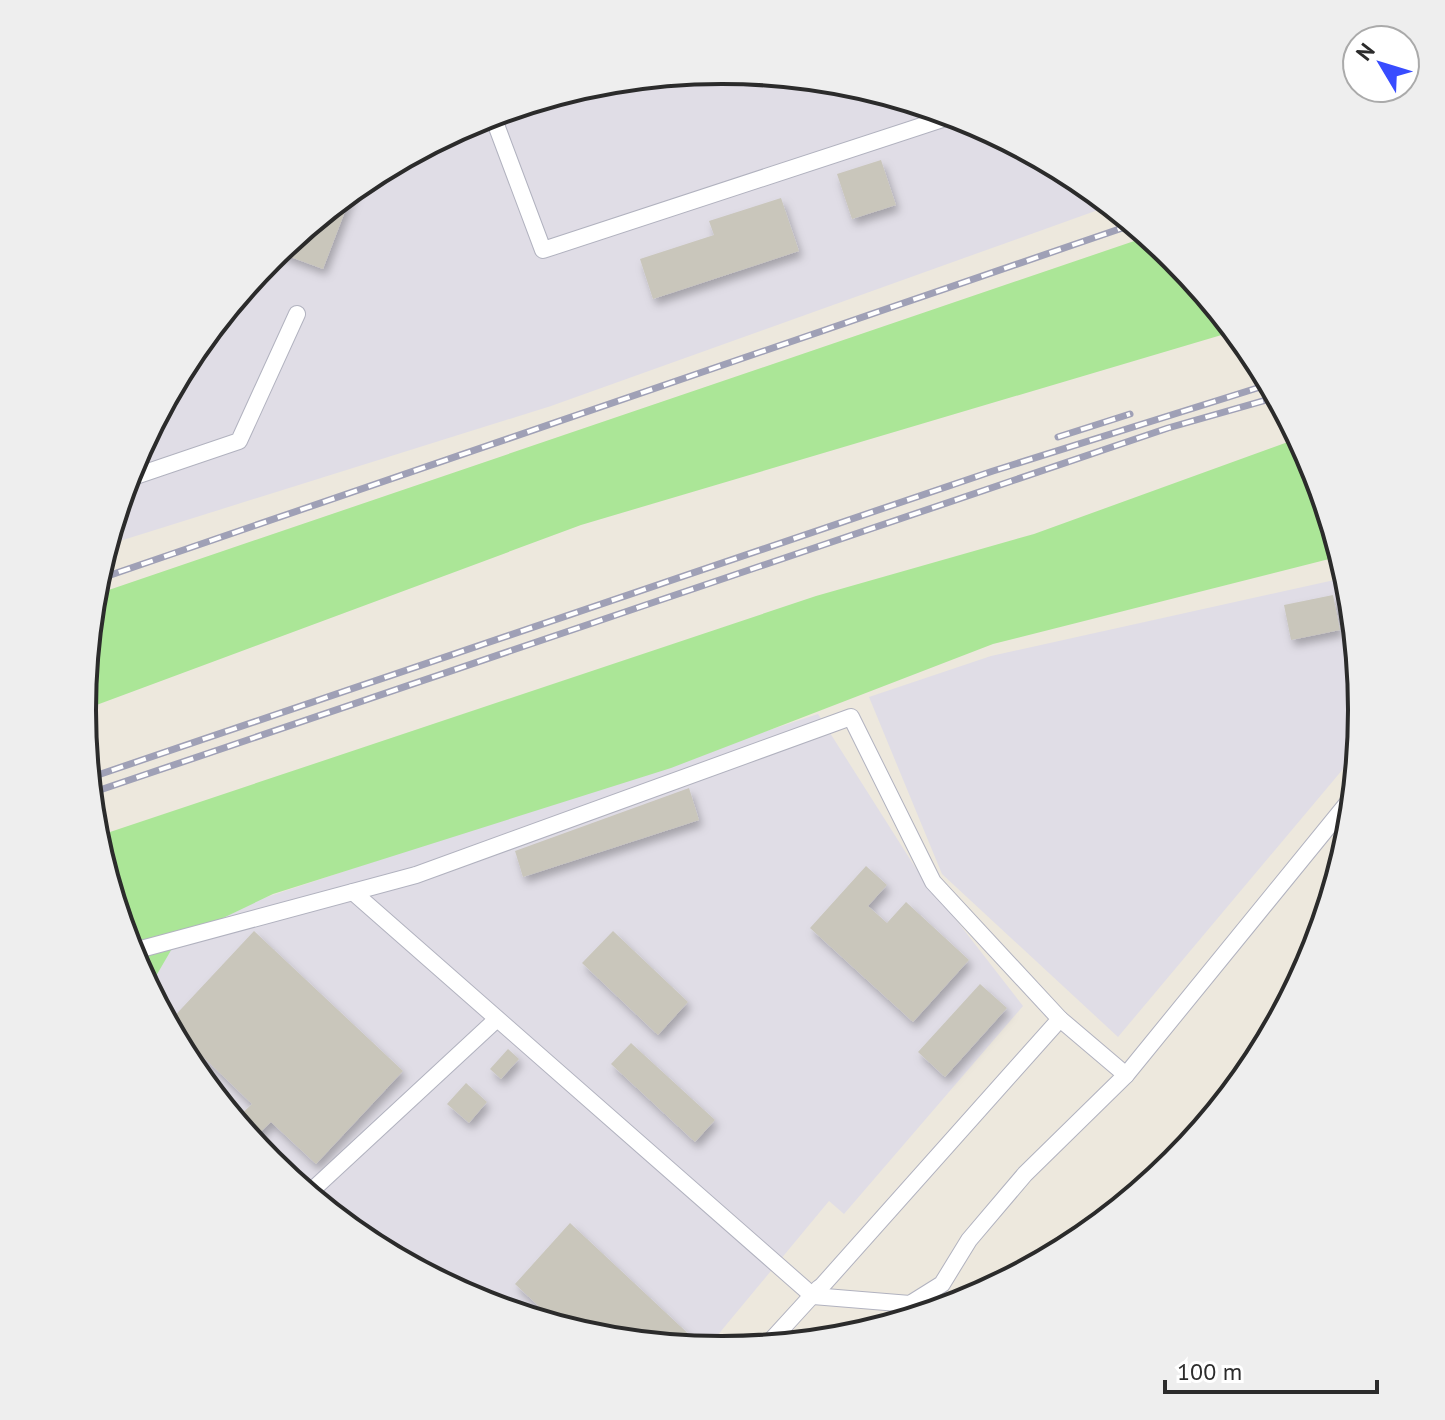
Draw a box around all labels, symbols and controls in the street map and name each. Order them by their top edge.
north arrow [1341,24,1421,104]
text: N [1350,37,1381,66]
scale bar [1165,1344,1377,1394]
text: 100 m [1177,1356,1242,1387]

